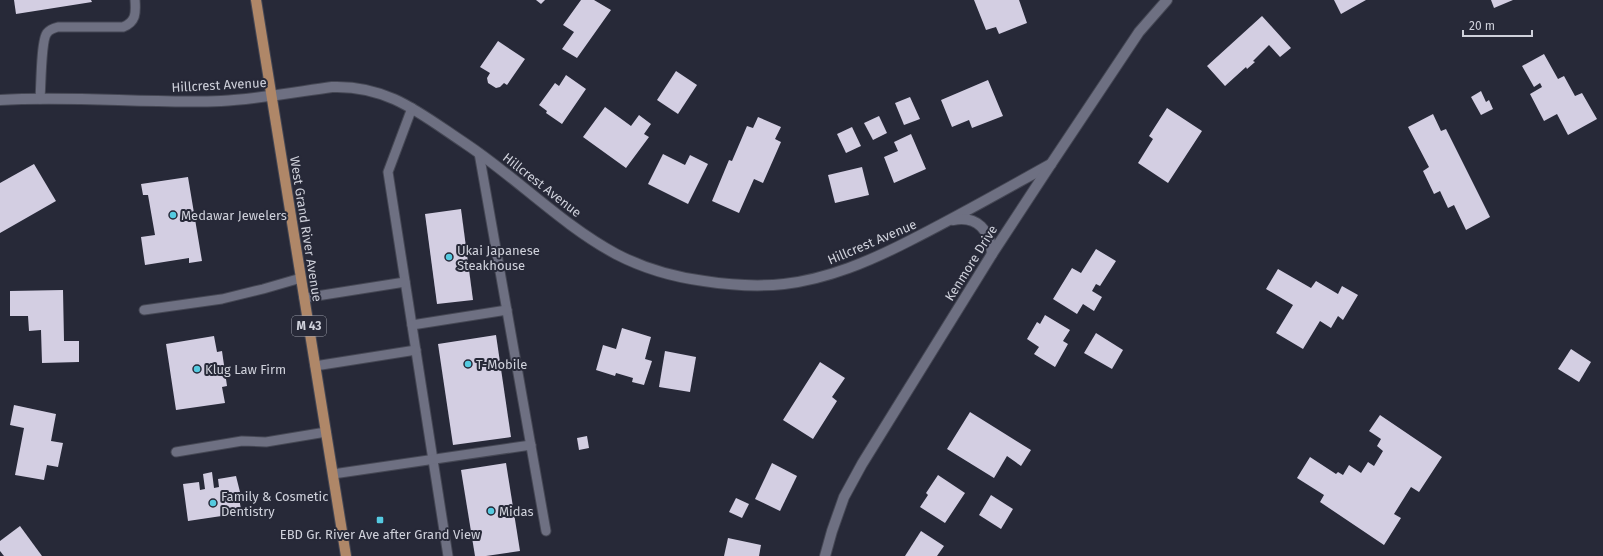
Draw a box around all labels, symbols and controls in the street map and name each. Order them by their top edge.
scale bar [1463,12,1532,38]
text: 20 m [1469,19,1495,33]
street label: Hillcrest Avenue [171,75,267,95]
street label: Hillcrest Avenue [500,150,584,220]
street label: West Grand River Avenue [287,155,325,303]
place label: Medawar Jewelers [181,208,287,223]
marker: Medawar Jewelers [168,210,178,220]
street label: Hillcrest Avenue [825,216,919,268]
street label: Kenmore Drive [942,222,1000,304]
place label: Ukai Japanese Steakhouse [457,243,540,273]
marker: Ukai Japanese Steakhouse [444,252,454,262]
road number: M 43 [292,316,326,336]
place label: T-Mobile [476,357,527,372]
marker: T-Mobile [463,359,473,369]
place label: Klug Law Firm [205,362,286,377]
marker: Klug Law Firm [192,364,202,374]
place label: Family & Cosmetic Dentistry [221,489,328,519]
marker: Family & Cosmetic Dentistry [208,498,218,508]
place label: Midas [499,504,534,519]
marker: Midas [486,506,496,516]
marker: EBD Gr. River Ave after Grand View [375,515,385,525]
place label: EBD Gr. River Ave after Grand View [280,527,481,542]

